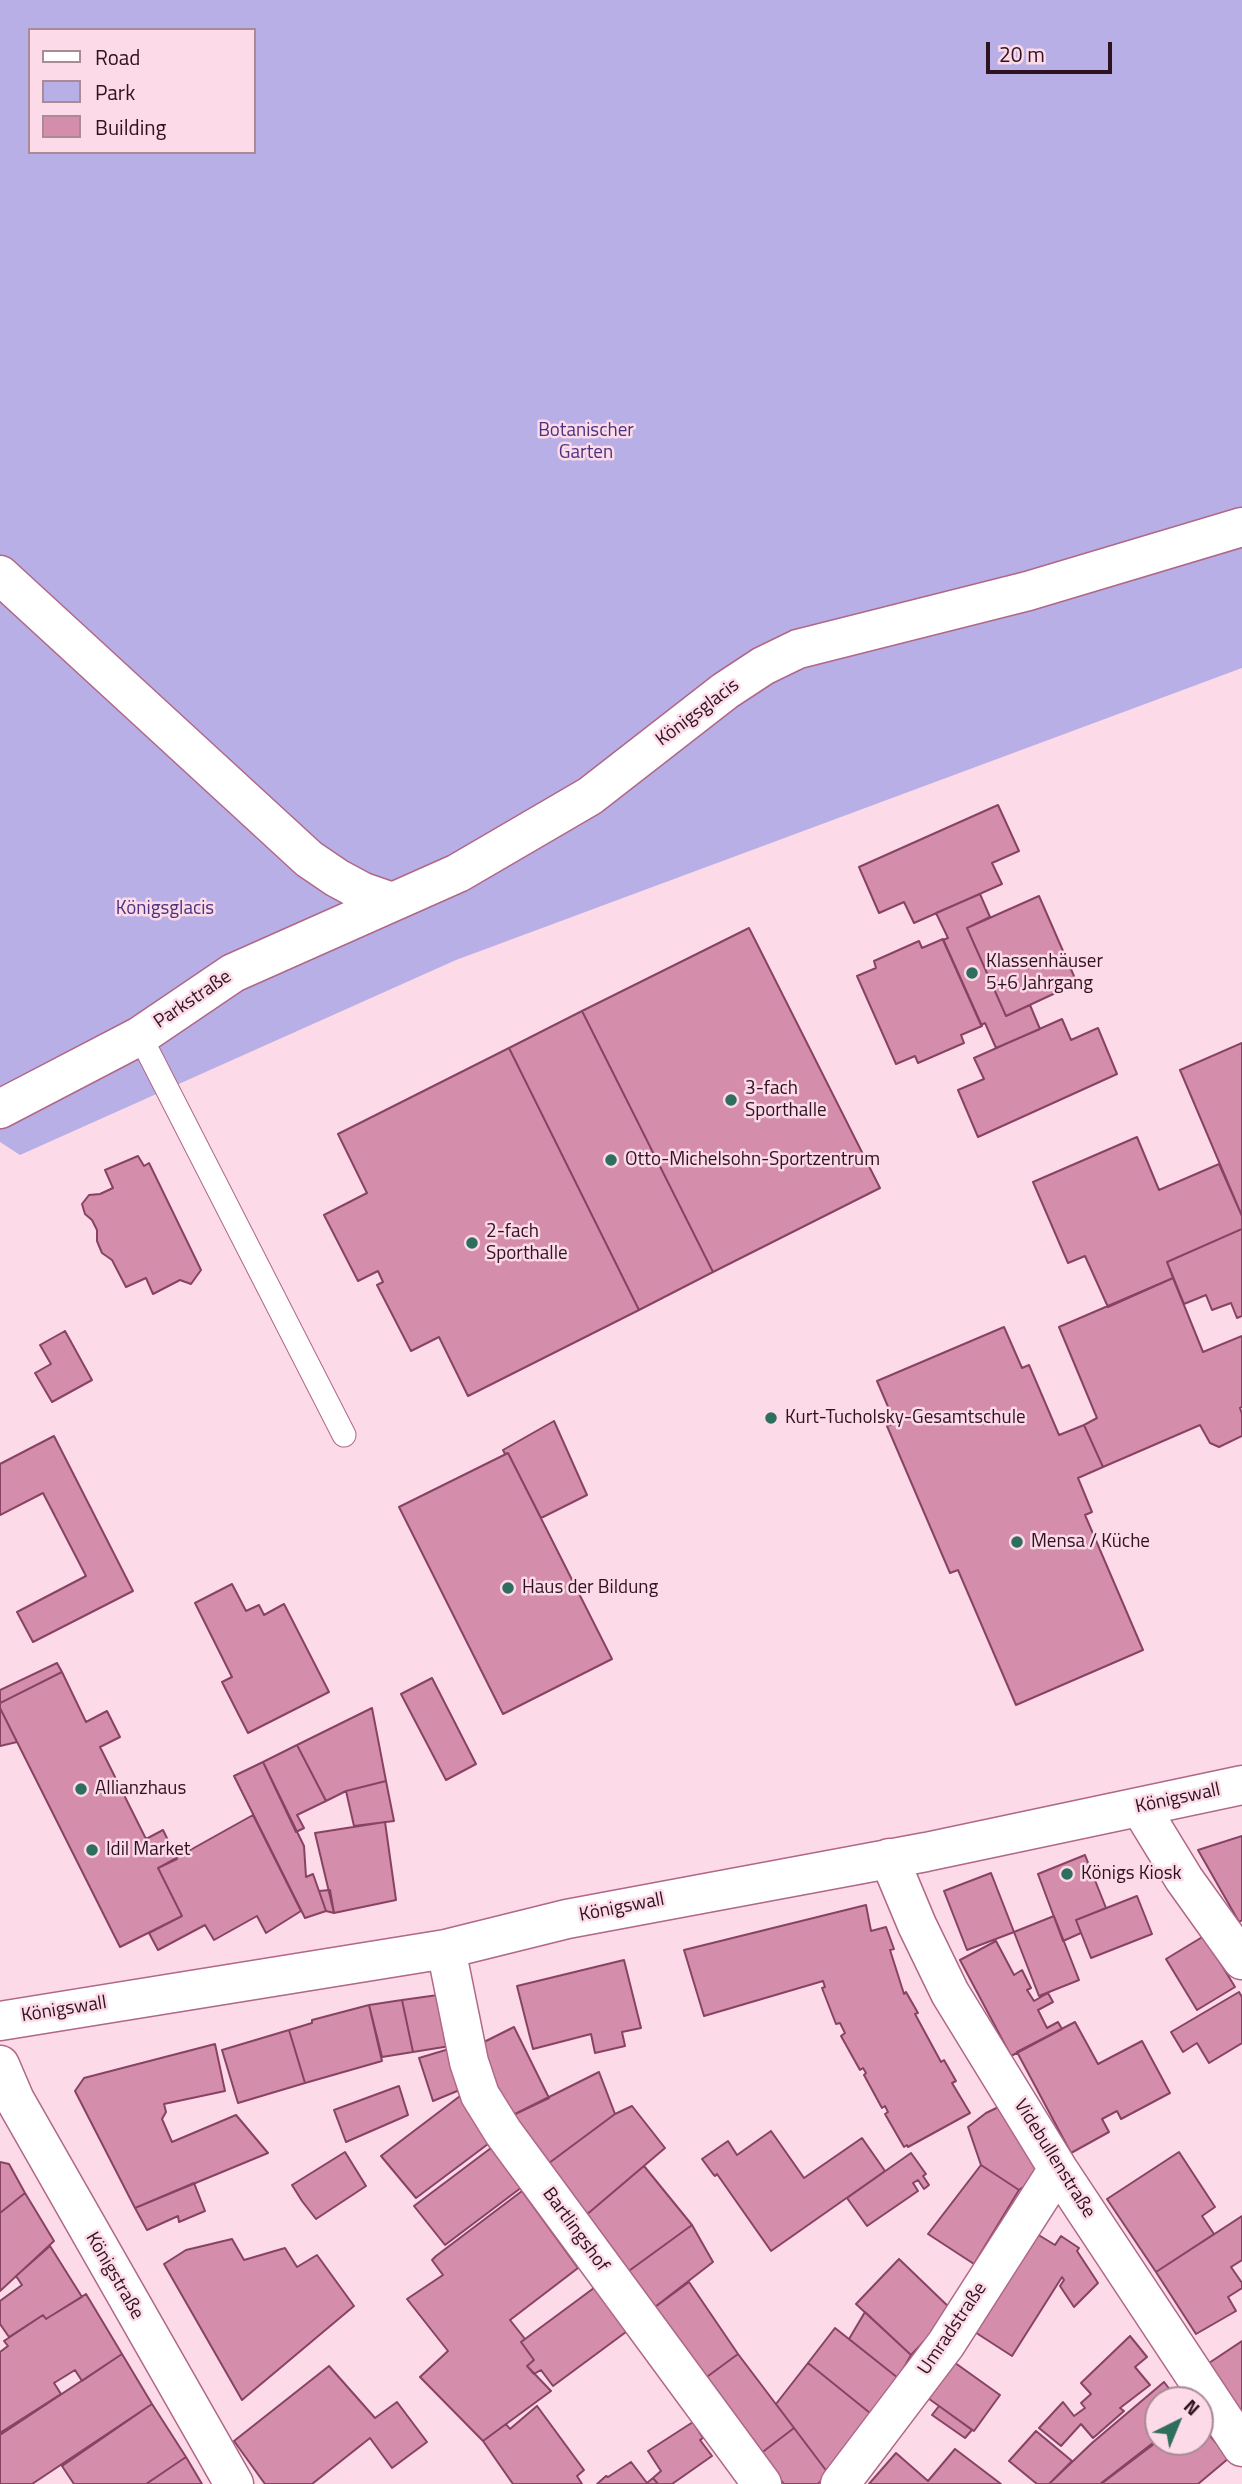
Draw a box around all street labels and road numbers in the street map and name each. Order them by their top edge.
street label: Königsglacis [652,674,744,752]
street label: Parkstraße [150,966,236,1034]
street label: Königswall [1134,1779,1222,1819]
street label: Königswall [578,1889,666,1927]
street label: Königswall [20,1992,108,2028]
street label: Videbullenstraße [1008,2095,1100,2223]
street label: Bartlingshof [537,2184,613,2276]
street label: Königstraße [80,2228,148,2324]
street label: Umradstraße [914,2279,992,2379]

